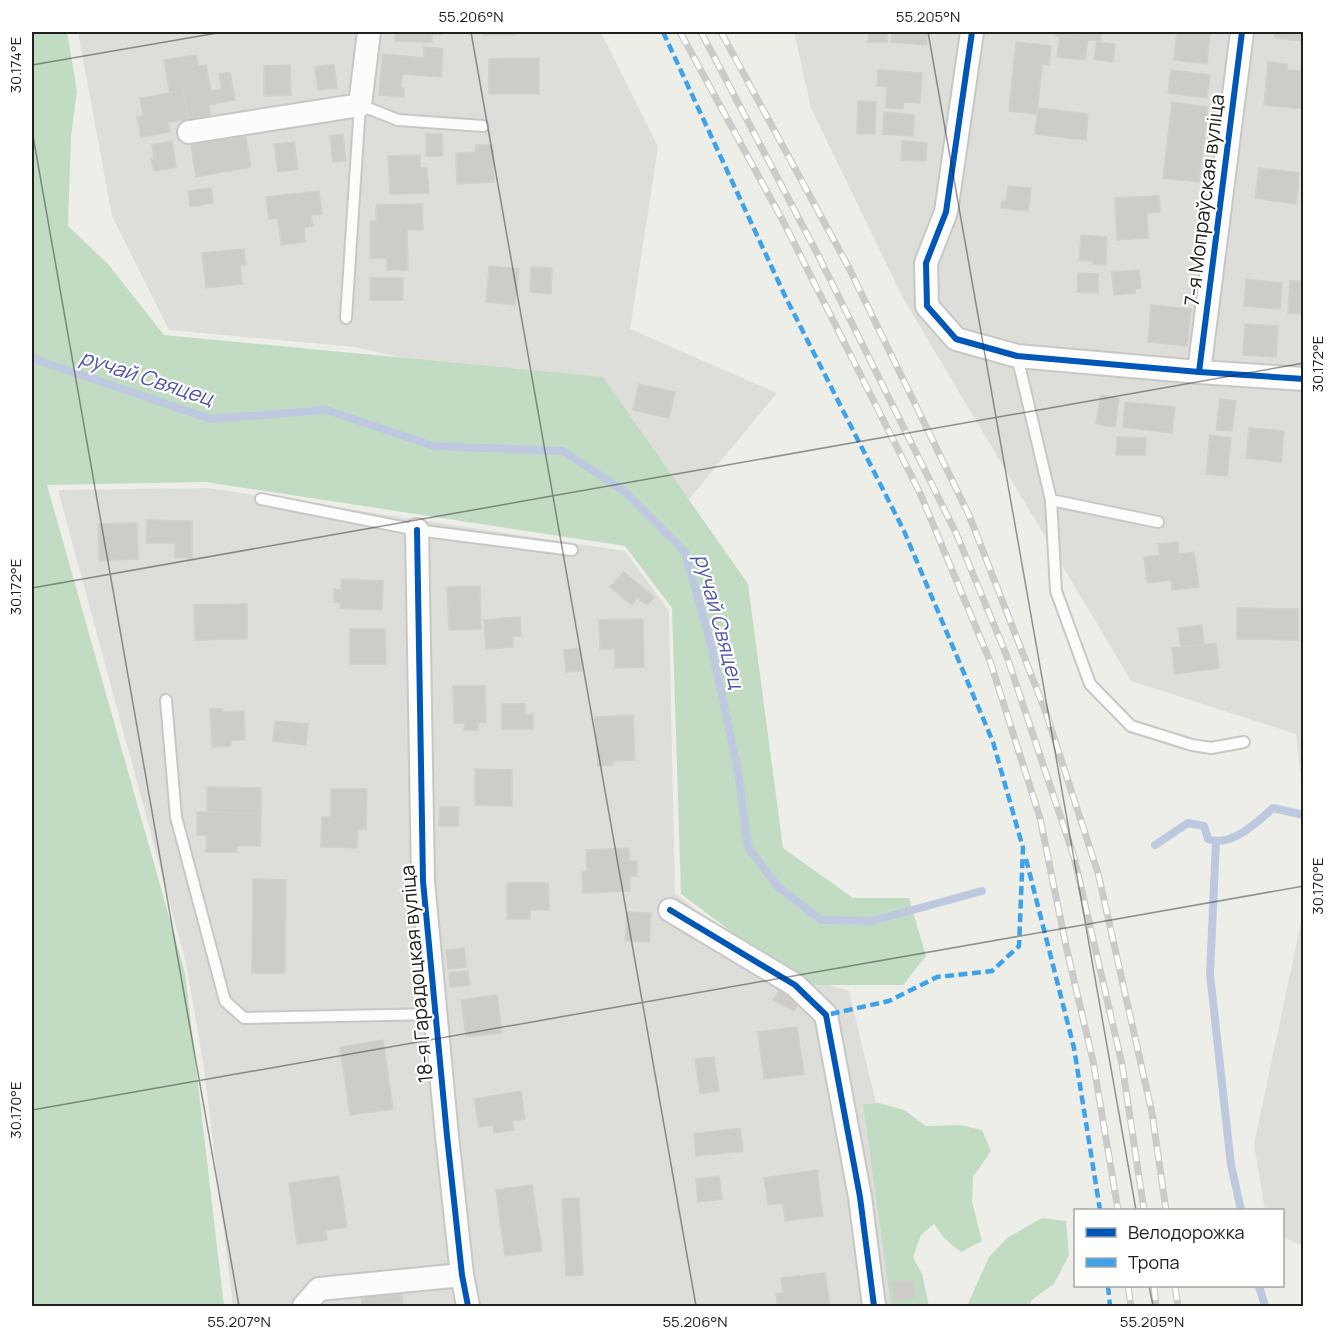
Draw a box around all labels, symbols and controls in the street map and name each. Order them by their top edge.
text: 55.206°N [438,6,504,27]
text: 55.205°N [896,6,960,27]
text: 30.174°E [5,37,26,93]
street label: 7-я Мопраўская вуліца [1178,92,1230,308]
text: 30.172°E [1307,336,1328,392]
water label: ручай Свяцец [77,342,218,412]
water label: ручай Свяцец [689,551,752,692]
text: 30.172°E [5,559,26,615]
text: 30.170°E [1307,857,1328,915]
street label: 18-я Гарадоцкая вуліца [393,864,439,1084]
text: 30.170°E [5,1081,26,1139]
legend [1074,1209,1284,1287]
text: Велодорожка [1128,1220,1245,1244]
text: Тропа [1128,1250,1179,1274]
text: 55.207°N [207,1311,271,1332]
text: 55.206°N [662,1311,728,1332]
text: 55.205°N [1120,1311,1184,1332]

